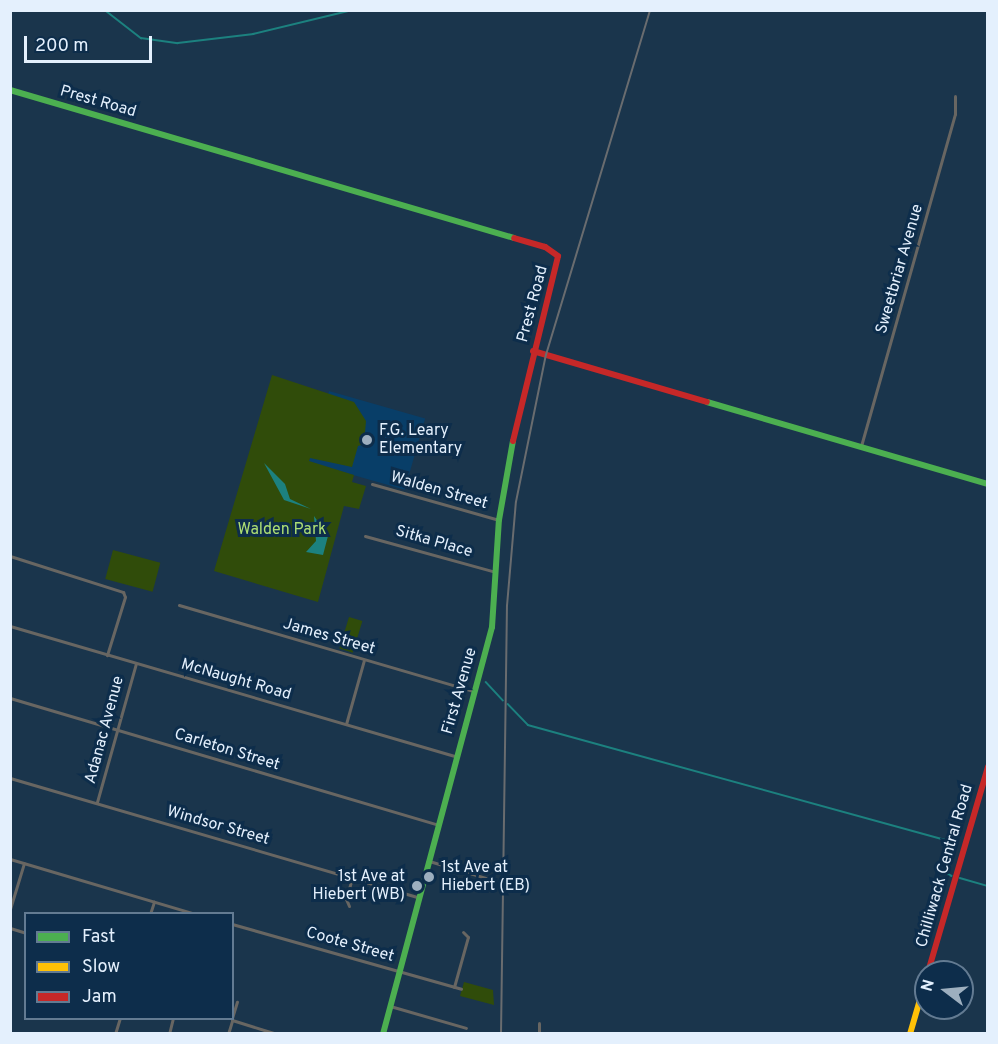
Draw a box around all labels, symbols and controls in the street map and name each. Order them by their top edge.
scale bar [27,24,154,62]
text: 200 m [35,35,88,58]
street label: Prest Road [58,82,138,122]
street label: Sweetbriar Avenue [872,202,928,336]
street label: Prest Road [514,264,552,344]
place label: F.G. Leary Elementary [379,421,462,459]
marker: F.G. Leary Elementary [360,433,374,447]
street label: Walden Street [388,468,490,514]
park label: Walden Park [237,520,327,540]
street label: Sitka Place [393,522,475,562]
street label: James Street [281,615,377,659]
street label: First Avenue [438,645,482,737]
street label: McNaught Road [179,655,293,705]
street label: Adanac Avenue [81,674,129,786]
street label: Carleton Street [172,725,282,775]
street label: Chilliwack Central Road [913,782,977,950]
street label: Windsor Street [164,802,272,850]
place label: 1st Ave at Hiebert (EB) [441,858,530,896]
place label: 1st Ave at Hiebert (WB) [313,867,405,905]
marker: 1st Ave at Hiebert (EB) [422,870,436,884]
marker: 1st Ave at Hiebert (WB) [410,879,424,893]
legend [24,912,234,1020]
street label: Coote Street [304,923,396,967]
text: Fast [82,926,115,949]
text: Slow [82,956,120,979]
north arrow [914,960,974,1020]
text: N [917,977,940,994]
text: Jam [82,986,117,1009]

